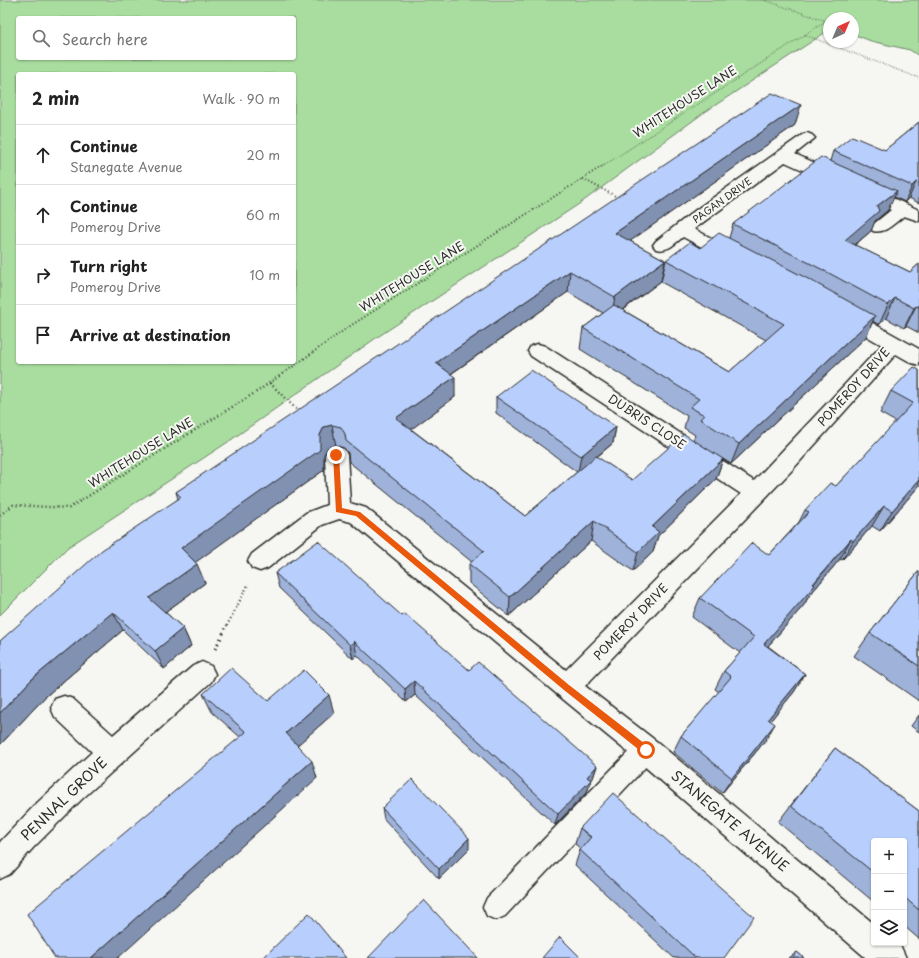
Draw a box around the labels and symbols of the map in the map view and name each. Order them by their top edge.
north arrow [823,12,859,48]
street label: WHITEHOUSE LANE [629,61,740,142]
street label: PAGAN DRIVE [689,173,754,226]
street label: WHITEHOUSE LANE [356,236,468,316]
street label: POMEROY DRIVE [813,343,894,430]
street label: DUBRIS CLOSE [605,389,690,453]
street label: WHITEHOUSE LANE [85,412,197,492]
route end [327,446,345,464]
street label: POMEROY DRIVE [589,579,672,664]
route start [637,741,655,759]
street label: PENNAL GROVE [16,752,112,845]
street label: STANEGATE AVENUE [667,765,794,876]

